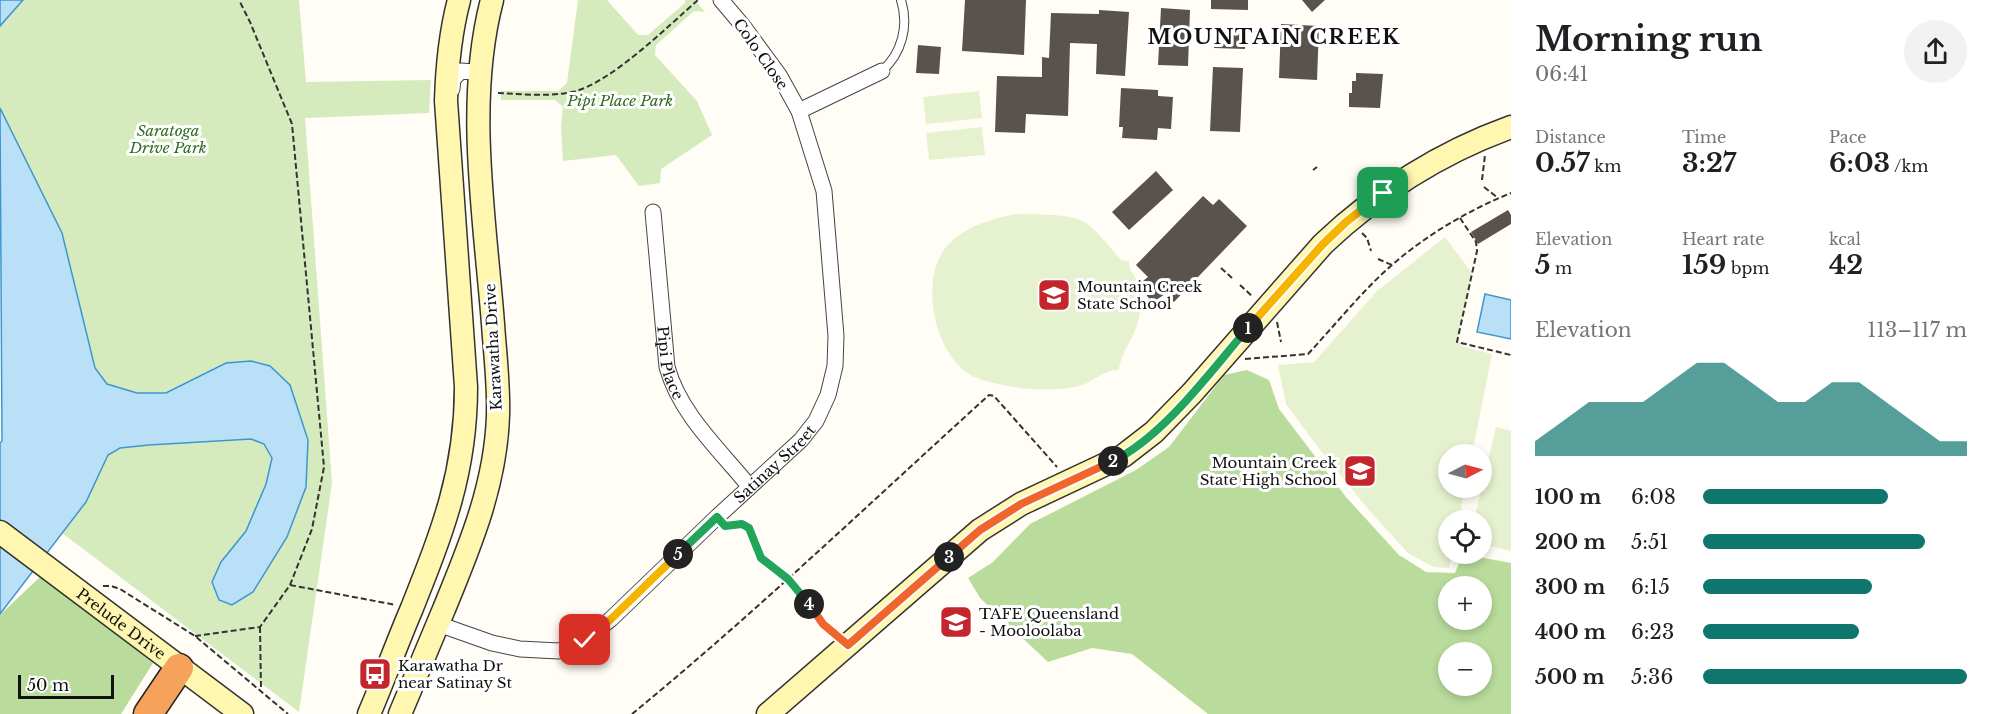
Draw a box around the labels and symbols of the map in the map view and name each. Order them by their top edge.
street label: Colo Close [729,15,793,93]
district label: MOUNTAIN CREEK [1147,24,1401,50]
park label: Pipi Place Park [566,91,673,110]
park label: Saratoga Drive Park [129,121,206,157]
pin [1357,167,1408,218]
school or university icon: Mountain Creek State School [1036,277,1072,313]
place label: Mountain Creek State School [1077,277,1203,313]
street label: Karawatha Drive [480,283,506,411]
pin: 1 [1233,313,1263,343]
street label: Pipi Place [654,325,688,403]
street label: Satinay Street [729,420,819,507]
north arrow [1438,444,1492,498]
pin: 2 [1098,446,1128,476]
place label: Mountain Creek State High School [1200,453,1338,489]
school or university icon: Mountain Creek State High School [1342,453,1378,489]
pin: 5 [663,539,693,569]
pin: 3 [934,542,964,572]
street label: Prelude Drive [73,584,170,663]
pin: 4 [794,589,824,619]
school or university icon: TAFE Queensland - Mooloolaba [938,604,974,640]
place label: TAFE Queensland - Mooloolaba [979,604,1119,640]
pin [559,614,610,665]
bus stop icon: Karawatha Dr near Satinay St [357,656,393,692]
place label: Karawatha Dr near Satinay St [398,656,512,692]
scale bar [18,672,114,700]

